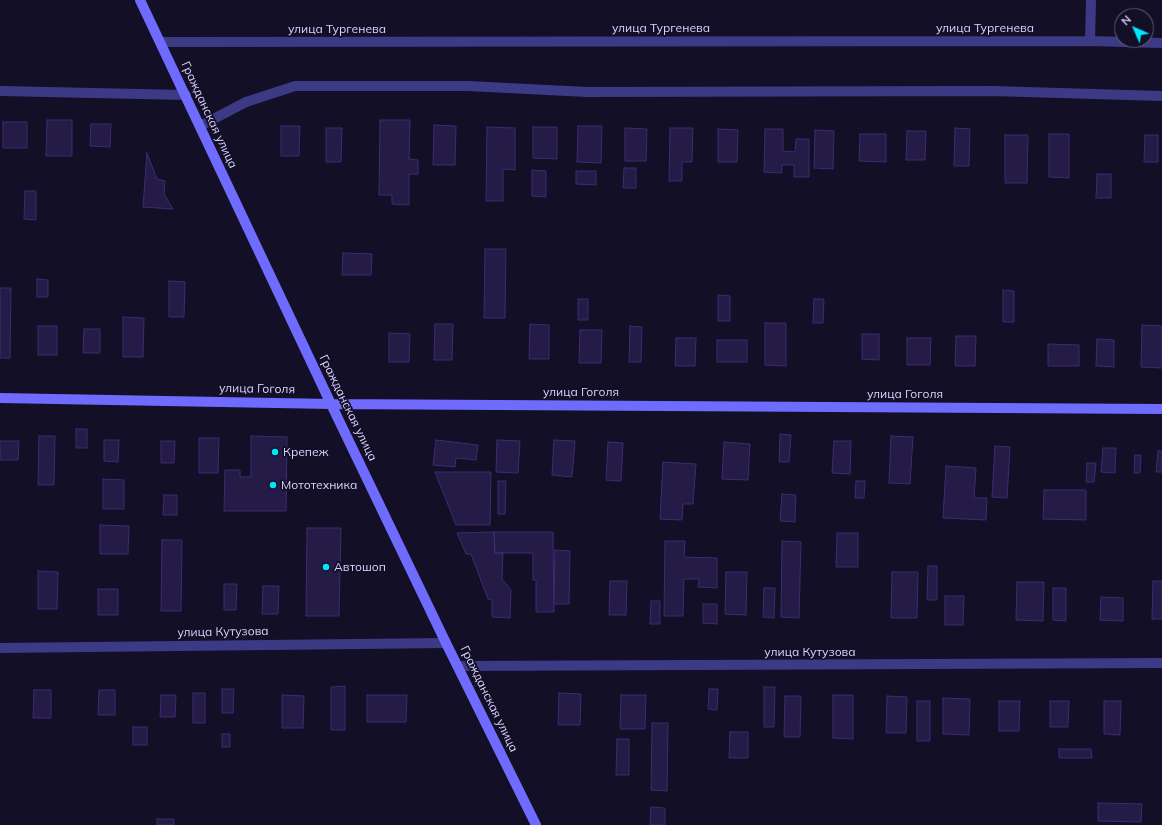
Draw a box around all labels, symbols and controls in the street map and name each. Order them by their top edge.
north arrow [1114,8,1154,48]
text: N [1118,12,1134,28]
street label: улица Тургенева [612,21,710,35]
street label: улица Тургенева [936,21,1034,35]
street label: улица Тургенева [288,22,386,36]
street label: Гражданская улица [178,59,240,171]
street label: Гражданская улица [316,353,380,463]
street label: улица Гоголя [219,381,295,397]
street label: улица Гоголя [543,385,619,399]
street label: улица Гоголя [867,387,943,401]
place label: Крепеж [283,445,328,459]
marker: Крепеж [270,447,280,457]
place label: Мототехника [281,478,357,492]
marker: Мототехника [268,480,278,490]
place label: Автошоп [334,560,386,574]
marker: Автошоп [321,562,331,572]
street label: улица Кутузова [177,624,269,640]
street label: Гражданская улица [457,644,521,754]
street label: улица Кутузова [764,645,856,659]

